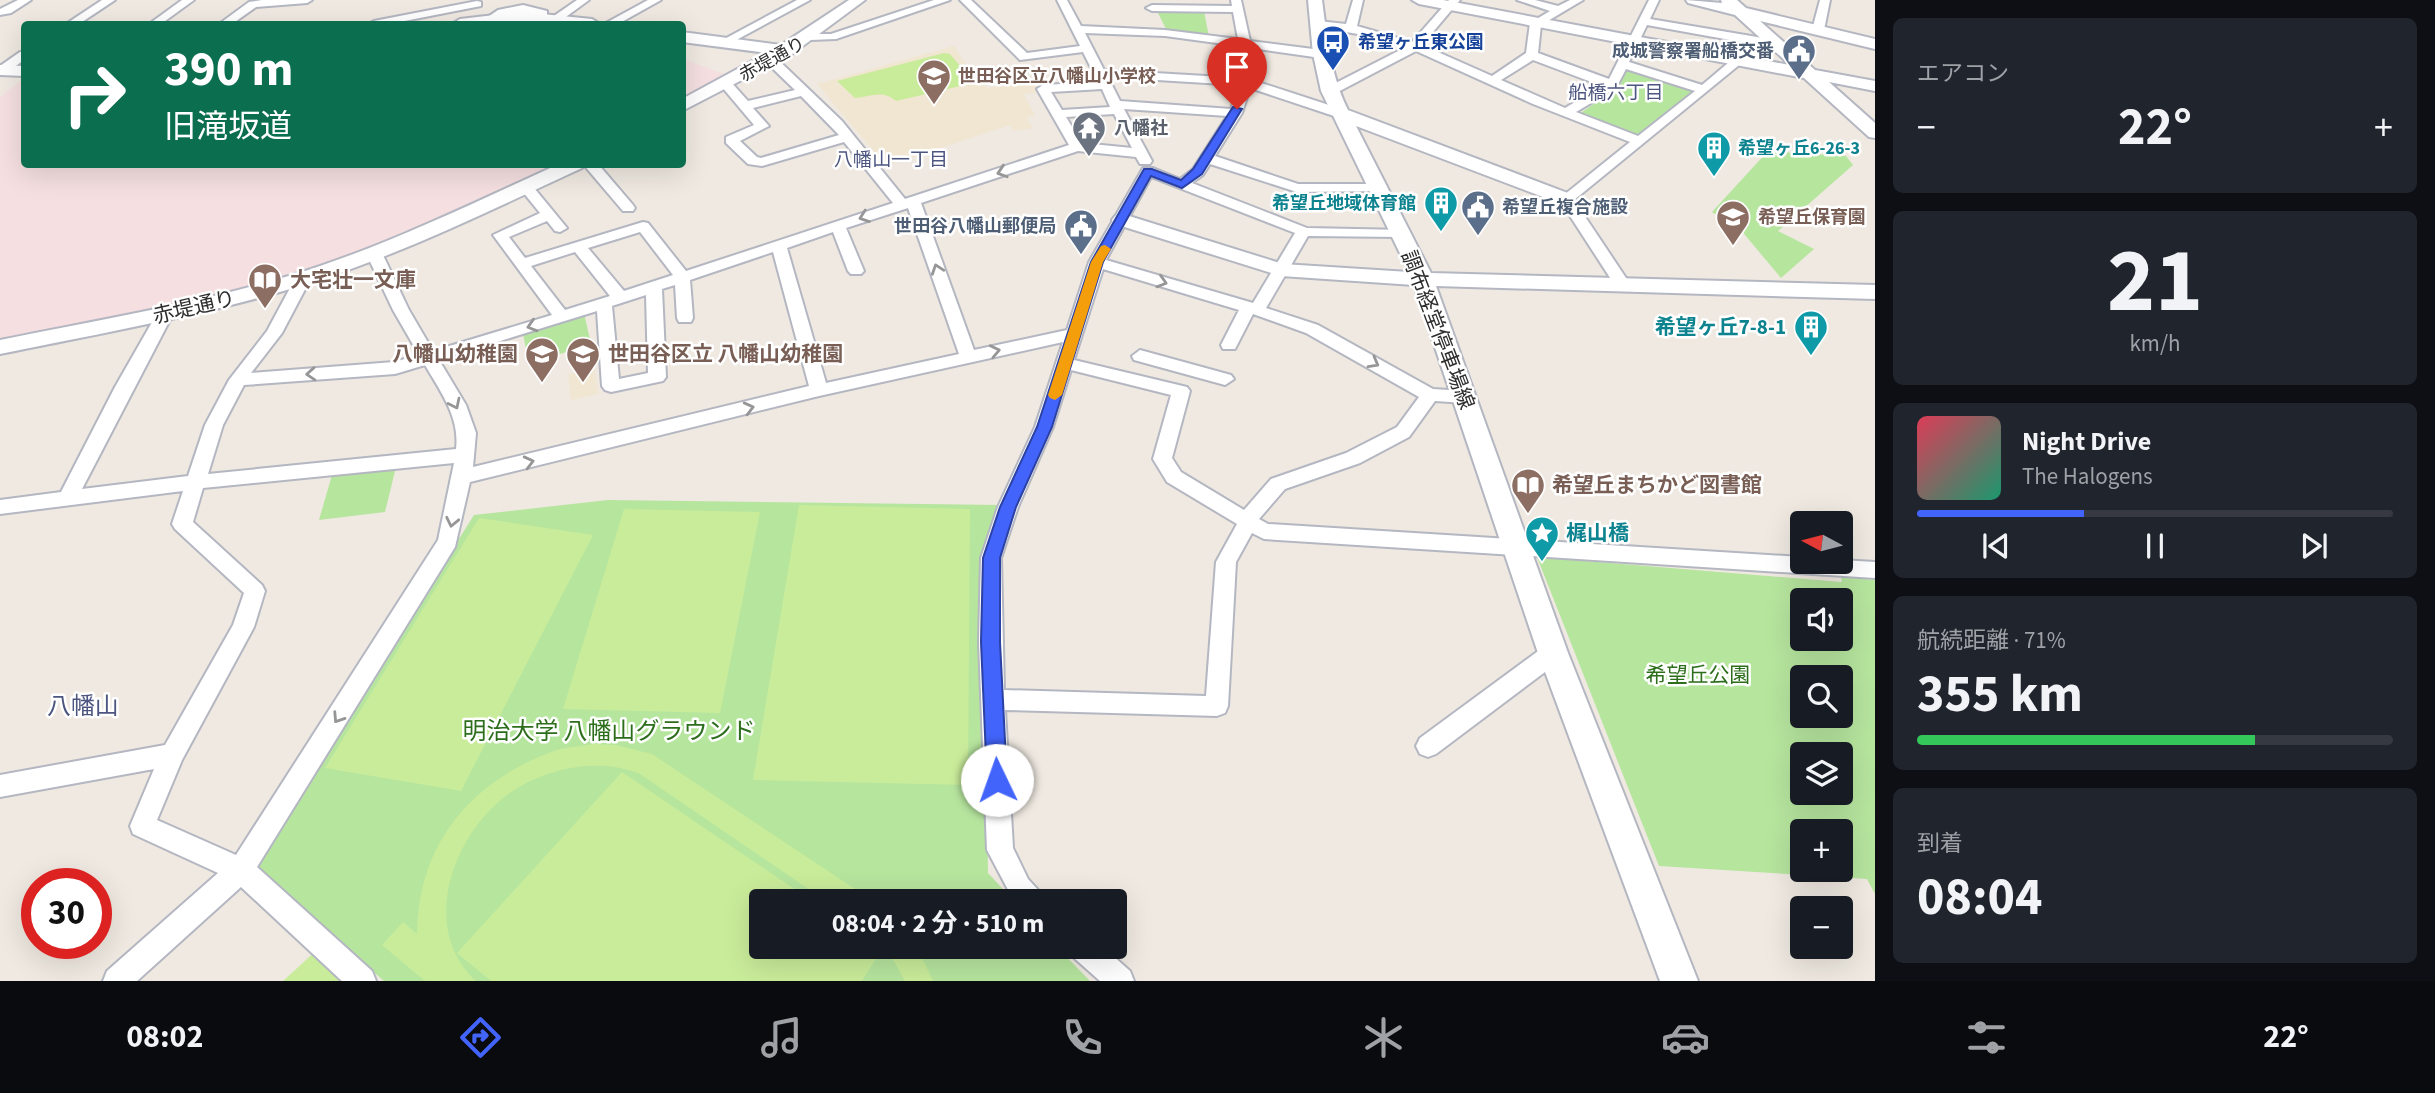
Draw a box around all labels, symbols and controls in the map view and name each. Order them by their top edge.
bus stop icon: 希望ヶ丘東公園 [1314,23,1352,72]
place label: 希望ヶ丘東公園 [1358,30,1484,55]
street label: 赤堤通り [735,31,810,88]
public building icon: 成城警察署船橋交番 [1780,32,1818,81]
text: 390 m [164,35,293,105]
pin [1207,37,1267,109]
place label: 成城警察署船橋交番 [1612,39,1774,64]
icon: arrive [1218,48,1256,86]
icon: right [49,49,140,140]
school or university icon: 世田谷区立八幡山小学校 [915,57,953,106]
text: エアコン [1917,57,2009,90]
place label: 世田谷区立八幡山小学校 [958,64,1156,89]
district label: 船橋六丁目 [1568,80,1664,107]
text: 22° [2118,91,2192,165]
text: − [1917,101,1936,155]
text: + [2374,101,2393,155]
text: 旧滝坂道 [164,104,292,150]
temple icon: 八幡社 [1070,109,1108,158]
place label: 八幡社 [1114,116,1168,141]
building icon: 希望ヶ丘6-26-3 [1695,129,1733,178]
place label: 希望ヶ丘6-26-3 [1738,136,1860,161]
district label: 八幡山一丁目 [834,147,948,174]
one-way arrow [996,163,1008,178]
building icon: 希望丘地域体育館 [1422,184,1460,233]
public building icon: 希望丘複合施設 [1459,188,1497,237]
place label: 希望丘地域体育館 [1272,191,1416,216]
place label: 希望丘複合施設 [1502,195,1628,220]
school or university icon: 希望丘保育園 [1714,198,1752,247]
place label: 希望丘保育園 [1758,205,1866,230]
public building icon: 世田谷八幡山郵便局 [1062,207,1100,256]
one-way arrow [859,209,871,223]
place label: 世田谷八幡山郵便局 [894,214,1056,239]
text: 21 [2107,217,2203,346]
street label: 調布経堂停車場線 [1394,246,1482,414]
library icon: 大宅壮一文庫 [246,261,284,310]
one-way arrow [931,263,945,276]
place label: 大宅壮一文庫 [290,265,416,295]
one-way arrow [1156,273,1168,288]
street label: 赤堤通り [150,283,238,331]
building icon: 希望ヶ丘7-8-1 [1792,308,1830,357]
place label: 希望ヶ丘7-8-1 [1655,312,1786,342]
one-way arrow [526,317,538,332]
text: km/h [2129,327,2181,360]
school or university icon: 八幡山幼稚園 [523,335,561,384]
school or university icon: 世田谷区立 八幡山幼稚園 [564,335,602,384]
place label: 八幡山幼稚園 [392,339,518,369]
place label: 世田谷区立 八幡山幼稚園 [608,339,843,369]
one-way arrow [989,344,1001,359]
one-way arrow [1367,355,1379,368]
one-way arrow [305,366,316,381]
one-way arrow [447,397,461,409]
one-way arrow [743,402,755,416]
text: Night Drive [2022,423,2151,460]
one-way arrow [522,456,534,470]
text: The Halogens [2022,460,2153,493]
library icon: 希望丘まちかど図書館 [1509,466,1547,515]
place label: 希望丘まちかど図書館 [1552,470,1762,500]
north arrow [1790,511,1853,574]
map controls [1790,511,1853,959]
place icon: 梶山橋 [1523,514,1561,563]
one-way arrow [446,516,461,528]
place label: 梶山橋 [1566,518,1629,548]
icon: previous [1977,527,2015,565]
icon: pause [2136,527,2174,565]
icon: next [2295,527,2333,565]
button: sound [1790,588,1853,651]
text: 航続距離 · 71% [1917,624,2066,657]
text: 355 km [1917,658,2083,732]
park label: 希望丘公園 [1646,660,1751,690]
button: search [1790,665,1853,728]
district label: 八幡山 [47,689,119,724]
one-way arrow [334,710,346,723]
park label: 明治大学 八幡山グラウンド [463,714,755,749]
button: layers [1790,742,1853,805]
position arrow [960,743,1034,817]
button: + [1790,819,1853,882]
text: 到着 [1917,827,1963,860]
text: 08:04 [1917,861,2042,935]
speed limit sign: 30 [21,868,112,959]
button: − [1790,896,1853,959]
text: 08:04 · 2 分 · 510 m [832,905,1044,942]
icon: directions [456,1013,505,1062]
icon: music [757,1013,806,1062]
icon: phone [1058,1013,1107,1062]
icon: climate [1359,1013,1408,1062]
icon: car [1661,1013,1710,1062]
icon: filters [1962,1013,2011,1062]
text: 08:02 [126,1014,203,1060]
text: 22° [2263,1014,2309,1060]

